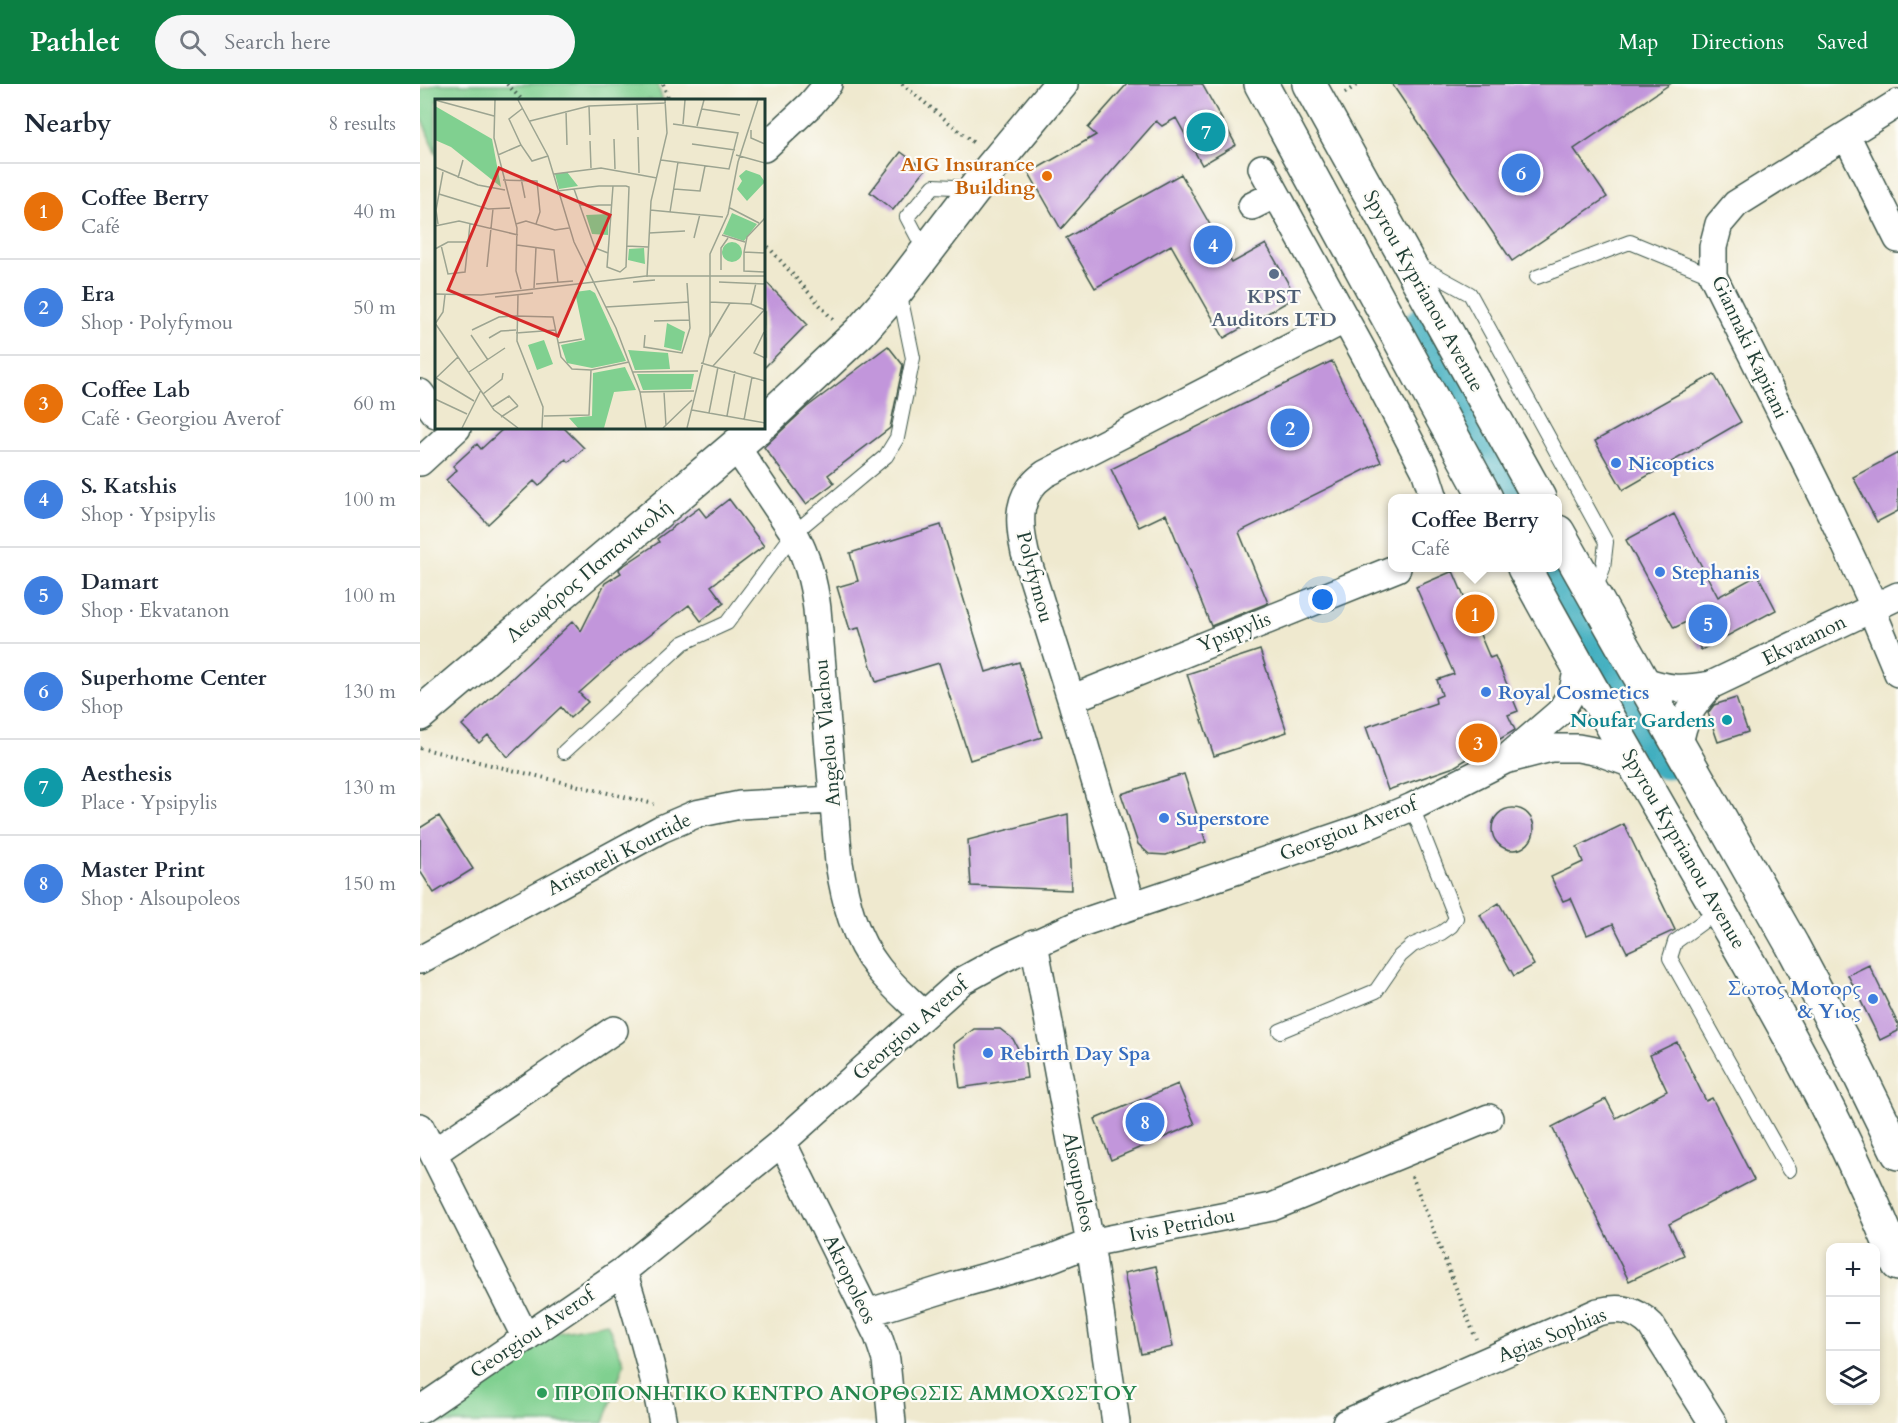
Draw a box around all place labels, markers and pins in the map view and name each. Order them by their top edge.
pin: 7 [1186,110,1226,154]
pin: 6 [1502,150,1540,196]
place label: AIG Insurance Building [901,151,1035,201]
marker: AIG Insurance Building [1040,169,1054,183]
pin: 4 [1194,222,1232,268]
marker: KPST Auditors LTD [1267,267,1281,281]
place label: KPST Auditors LTD [1211,283,1337,333]
pin: 2 [1270,406,1310,450]
place label: Nicoptics [1628,450,1714,477]
marker: Nicoptics [1609,456,1623,470]
place label: Stephanis [1672,559,1760,586]
marker: Stephanis [1653,565,1667,579]
pin: 1 [1456,592,1494,636]
pin: 5 [1688,602,1728,646]
place label: Royal Cosmetics [1498,679,1649,706]
marker: Royal Cosmetics [1479,685,1493,699]
place label: Noufar Gardens [1570,707,1715,734]
marker: Noufar Gardens [1720,713,1734,727]
pin: 3 [1458,720,1498,766]
place label: Superstore [1176,805,1270,832]
marker: Superstore [1157,811,1171,825]
place label: Σωτος Μοτορς & Υιος [1727,975,1861,1025]
marker: Σωτος Μοτορς & Υιος [1866,992,1880,1006]
place label: Rebirth Day Spa [1000,1040,1150,1067]
marker: Rebirth Day Spa [981,1046,995,1060]
pin: 8 [1126,1100,1164,1144]
place label: ΠΡΟΠΟΝΗΤΙΚΟ ΚΕΝΤΡΟ ΑΝΟΡΘΩΣΙΣ ΑΜΜΟΧΩΣΤΟΥ [554,1380,1137,1407]
marker: ΠΡΟΠΟΝΗΤΙΚΟ ΚΕΝΤΡΟ ΑΝΟΡΘΩΣΙΣ ΑΜΜΟΧΩΣΤΟΥ [535,1386,549,1400]

